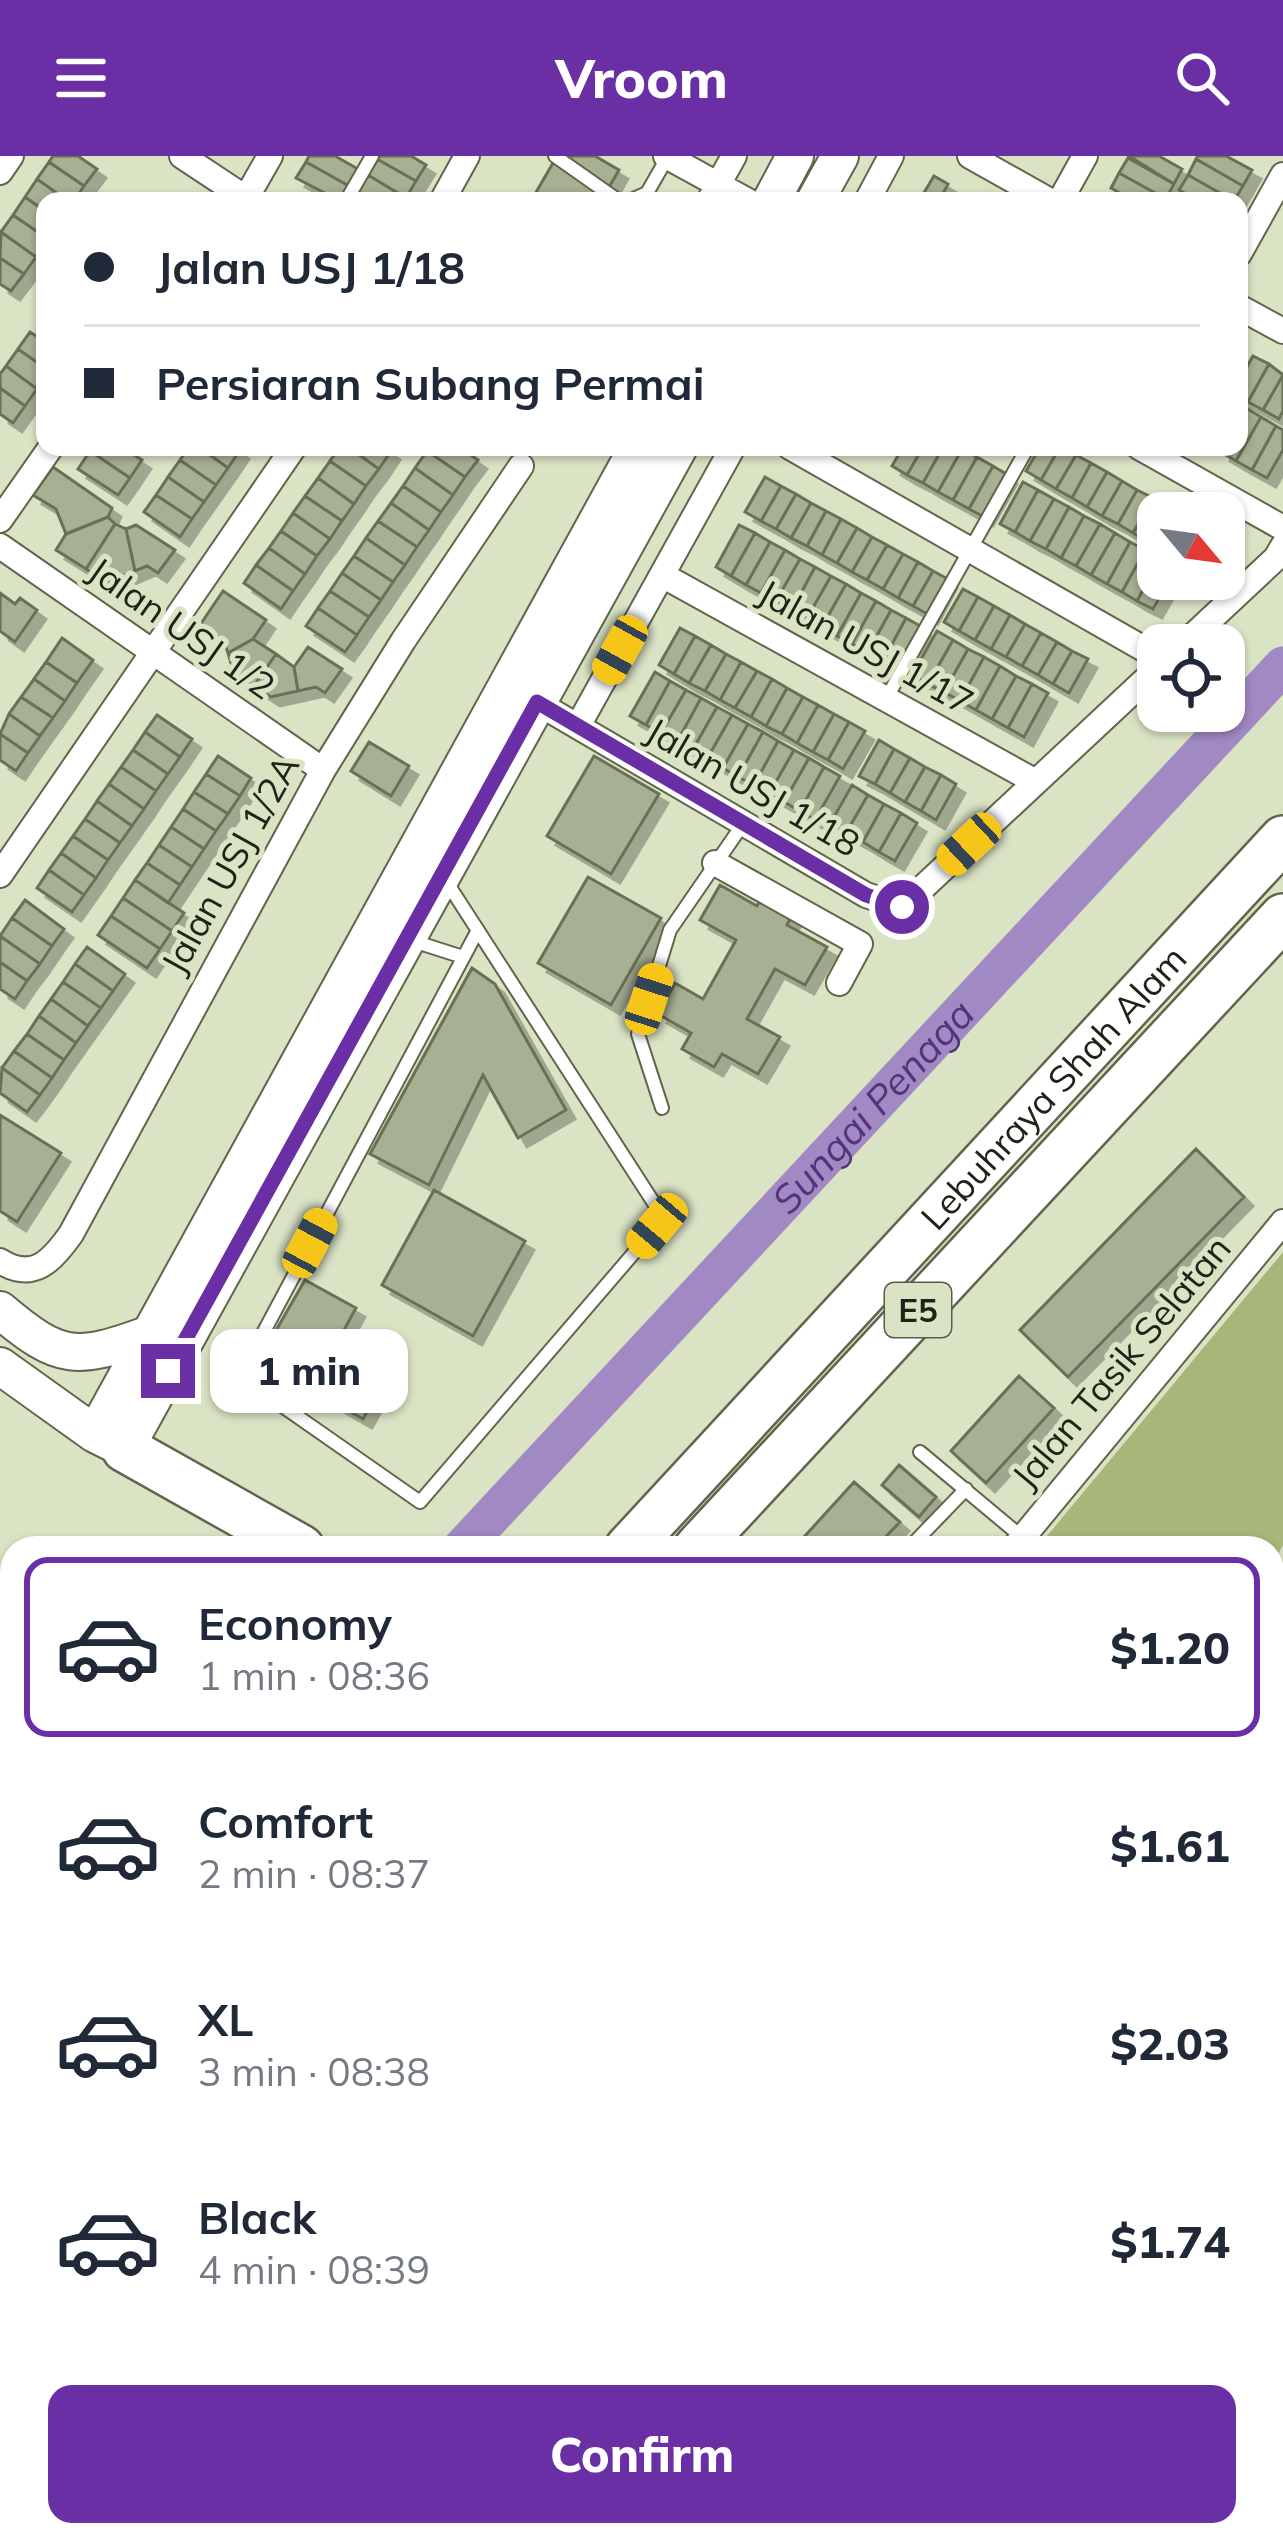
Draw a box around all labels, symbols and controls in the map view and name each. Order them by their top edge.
text: Vroom [555,44,728,112]
icon: menu [48,45,114,111]
icon: search [1169,45,1235,111]
text: Jalan USJ 1/18 [156,239,465,295]
text: Persiaran Subang Permai [156,355,704,411]
north arrow [1137,492,1245,600]
map controls [1137,492,1245,732]
street label: Jalan USJ 1/2 [80,547,284,708]
street label: Jalan USJ 1/17 [751,569,982,724]
car [587,610,653,690]
button: locate [1137,624,1245,732]
street label: Jalan USJ 1/18 [639,707,868,866]
street label: Jalan USJ 1/2A [151,746,308,981]
car [930,806,1008,882]
route start [875,880,929,934]
street label: Lebuhraya Shah Alam [911,936,1195,1238]
car [621,959,677,1039]
water label: Sungai Penaga [761,989,984,1224]
car [620,1187,694,1265]
car [277,1203,343,1283]
street label: Jalan Tasik Selatan [1002,1226,1240,1497]
road number: E5 [885,1283,951,1337]
callout: 1 min [210,1329,408,1413]
route end [141,1344,195,1398]
text: 1 min [257,1346,361,1395]
icon: car [54,1593,162,1701]
text: Economy [198,1595,392,1651]
text: $1.20 [1110,1619,1230,1675]
text: 1 min · 08:36 [198,1651,430,1700]
icon: car [54,1791,162,1899]
text: Comfort [198,1793,373,1849]
text: $1.61 [1110,1817,1230,1873]
text: 2 min · 08:37 [198,1849,430,1898]
icon: car [54,1989,162,2097]
text: XL [198,1991,253,2047]
text: $2.03 [1110,2015,1230,2071]
text: 3 min · 08:38 [198,2047,430,2096]
icon: car [54,2187,162,2295]
text: Black [198,2189,316,2245]
text: $1.74 [1110,2213,1230,2269]
text: 4 min · 08:39 [198,2245,430,2294]
button: Confirm [48,2385,1236,2523]

